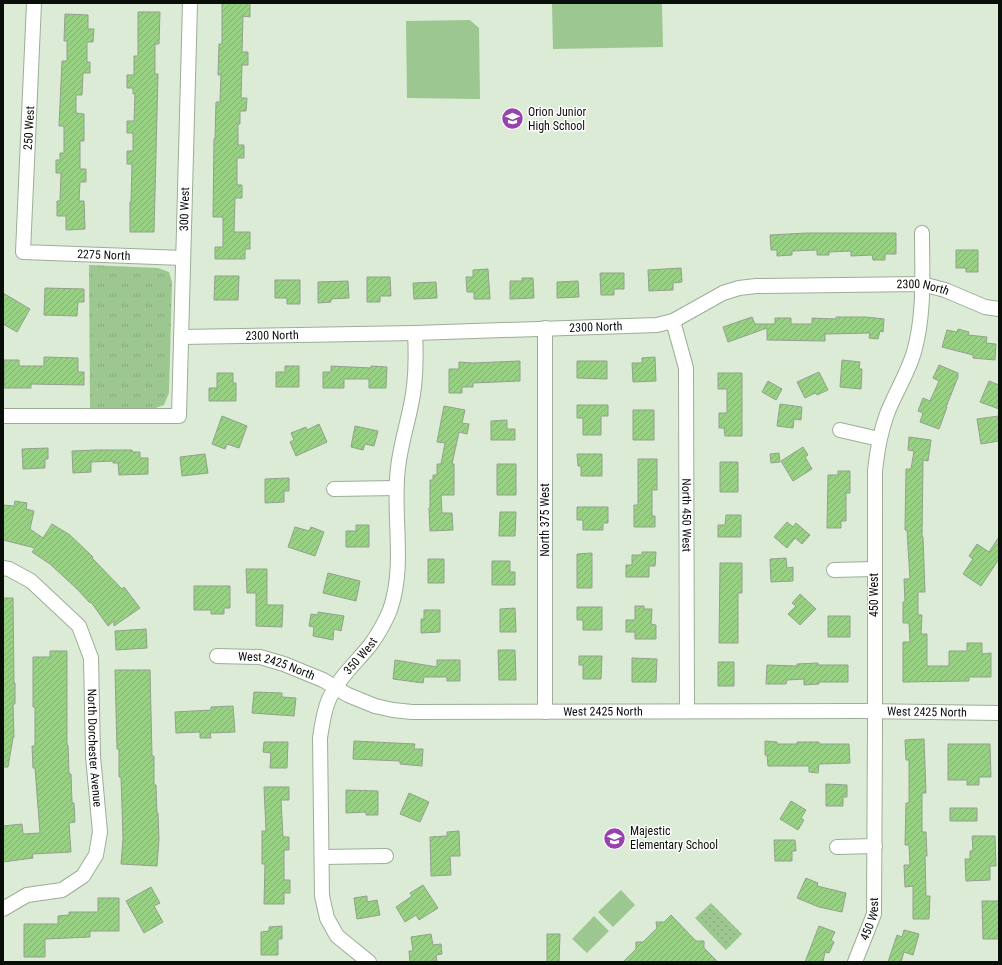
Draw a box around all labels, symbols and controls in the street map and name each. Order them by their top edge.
street label: 250 West [21,105,37,150]
place label: Orion Junior High School [528,105,586,133]
school or university icon: Orion Junior High School [499,106,525,132]
street label: 300 West [177,186,192,231]
street label: 2275 North [77,247,131,263]
street label: 2300 North [896,277,952,298]
street label: 2300 North [569,319,623,335]
street label: 2300 North [245,328,299,343]
street label: North 450 West [679,478,694,553]
street label: North 375 West [538,483,552,557]
street label: 450 West [867,572,881,617]
street label: 350 West [341,635,381,677]
street label: West 2425 North [238,649,317,683]
street label: North Dorchester Avenue [85,688,105,808]
street label: West 2425 North [563,704,643,719]
street label: West 2425 North [887,704,967,720]
place label: Majestic Elementary School [630,824,718,852]
school or university icon: Majestic Elementary School [602,825,628,851]
street label: 450 West [857,897,881,942]

